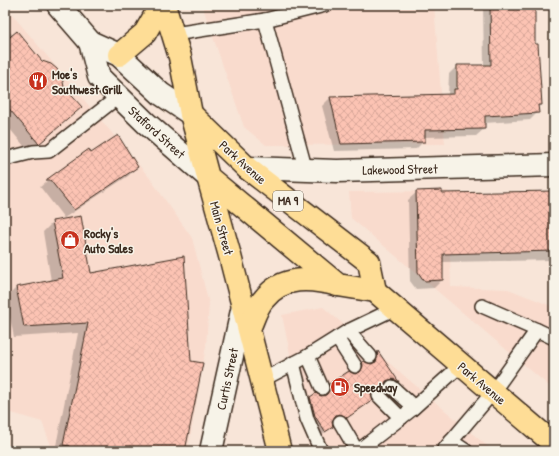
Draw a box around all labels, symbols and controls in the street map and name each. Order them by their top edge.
place label: Moe's Southwest Grill [52,65,122,98]
restaurant icon: Moe's Southwest Grill [27,70,49,92]
street label: Stafford Street [125,102,190,163]
street label: Park Avenue [216,136,270,188]
street label: Lakewood Street [362,159,438,179]
road number: MA 9 [273,191,303,211]
street label: Main Street [206,199,238,257]
place label: Rocky's Auto Sales [84,224,133,257]
shop icon: Rocky's Auto Sales [59,229,81,251]
street label: Curtis Street [212,346,242,412]
street label: Park Avenue [454,358,510,408]
fuel station icon: Speedway [329,376,351,398]
place label: Speedway [354,378,398,397]

